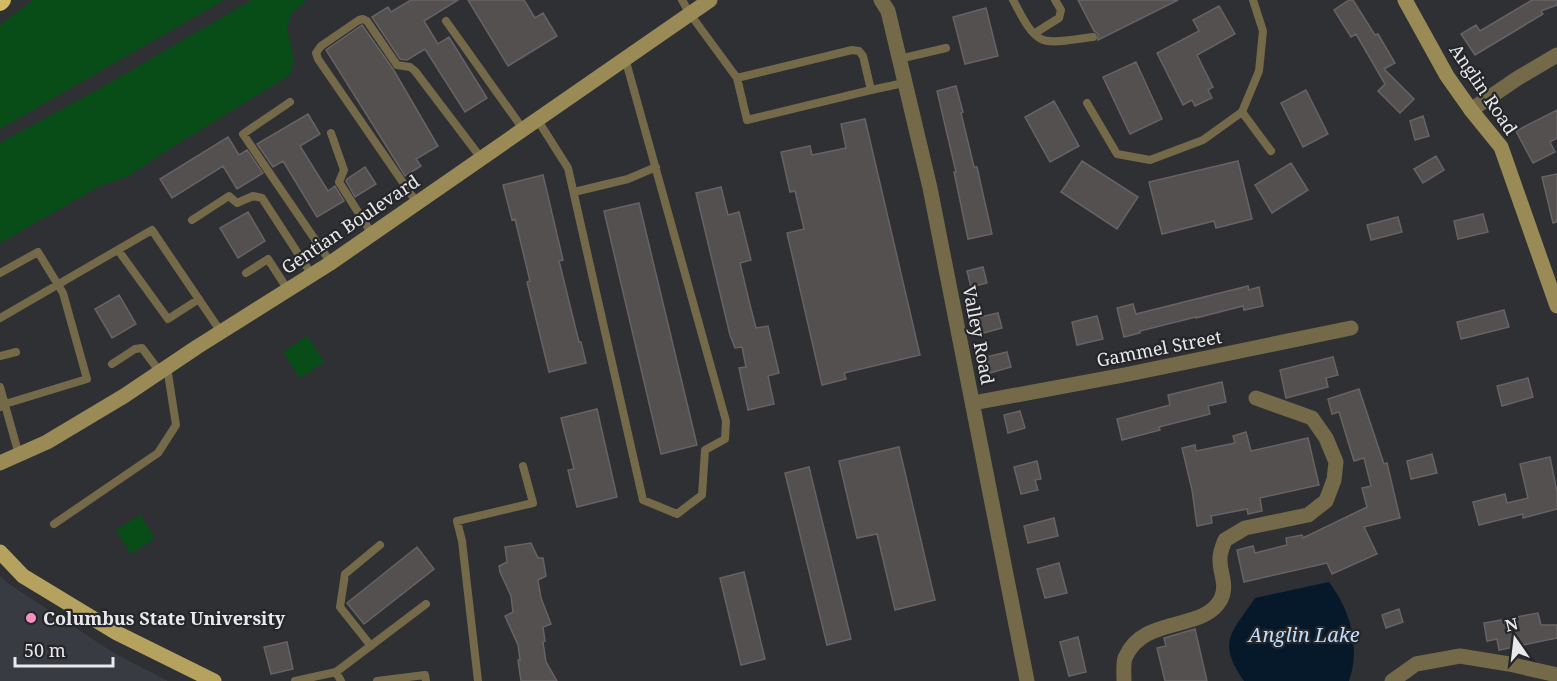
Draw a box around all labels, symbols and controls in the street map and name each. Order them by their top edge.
street label: Anglin Road [1445,39,1523,139]
street label: Gentian Boulevard [276,169,424,279]
street label: Valley Road [958,284,1000,386]
street label: Gammel Street [1094,324,1224,372]
place label: Columbus State University [43,606,286,630]
north arrow [1485,609,1545,669]
marker: Columbus State University [24,611,38,625]
text: N [1503,612,1521,637]
water label: Anglin Lake [1246,621,1360,648]
scale bar [15,630,112,668]
text: 50 m [24,638,66,662]

